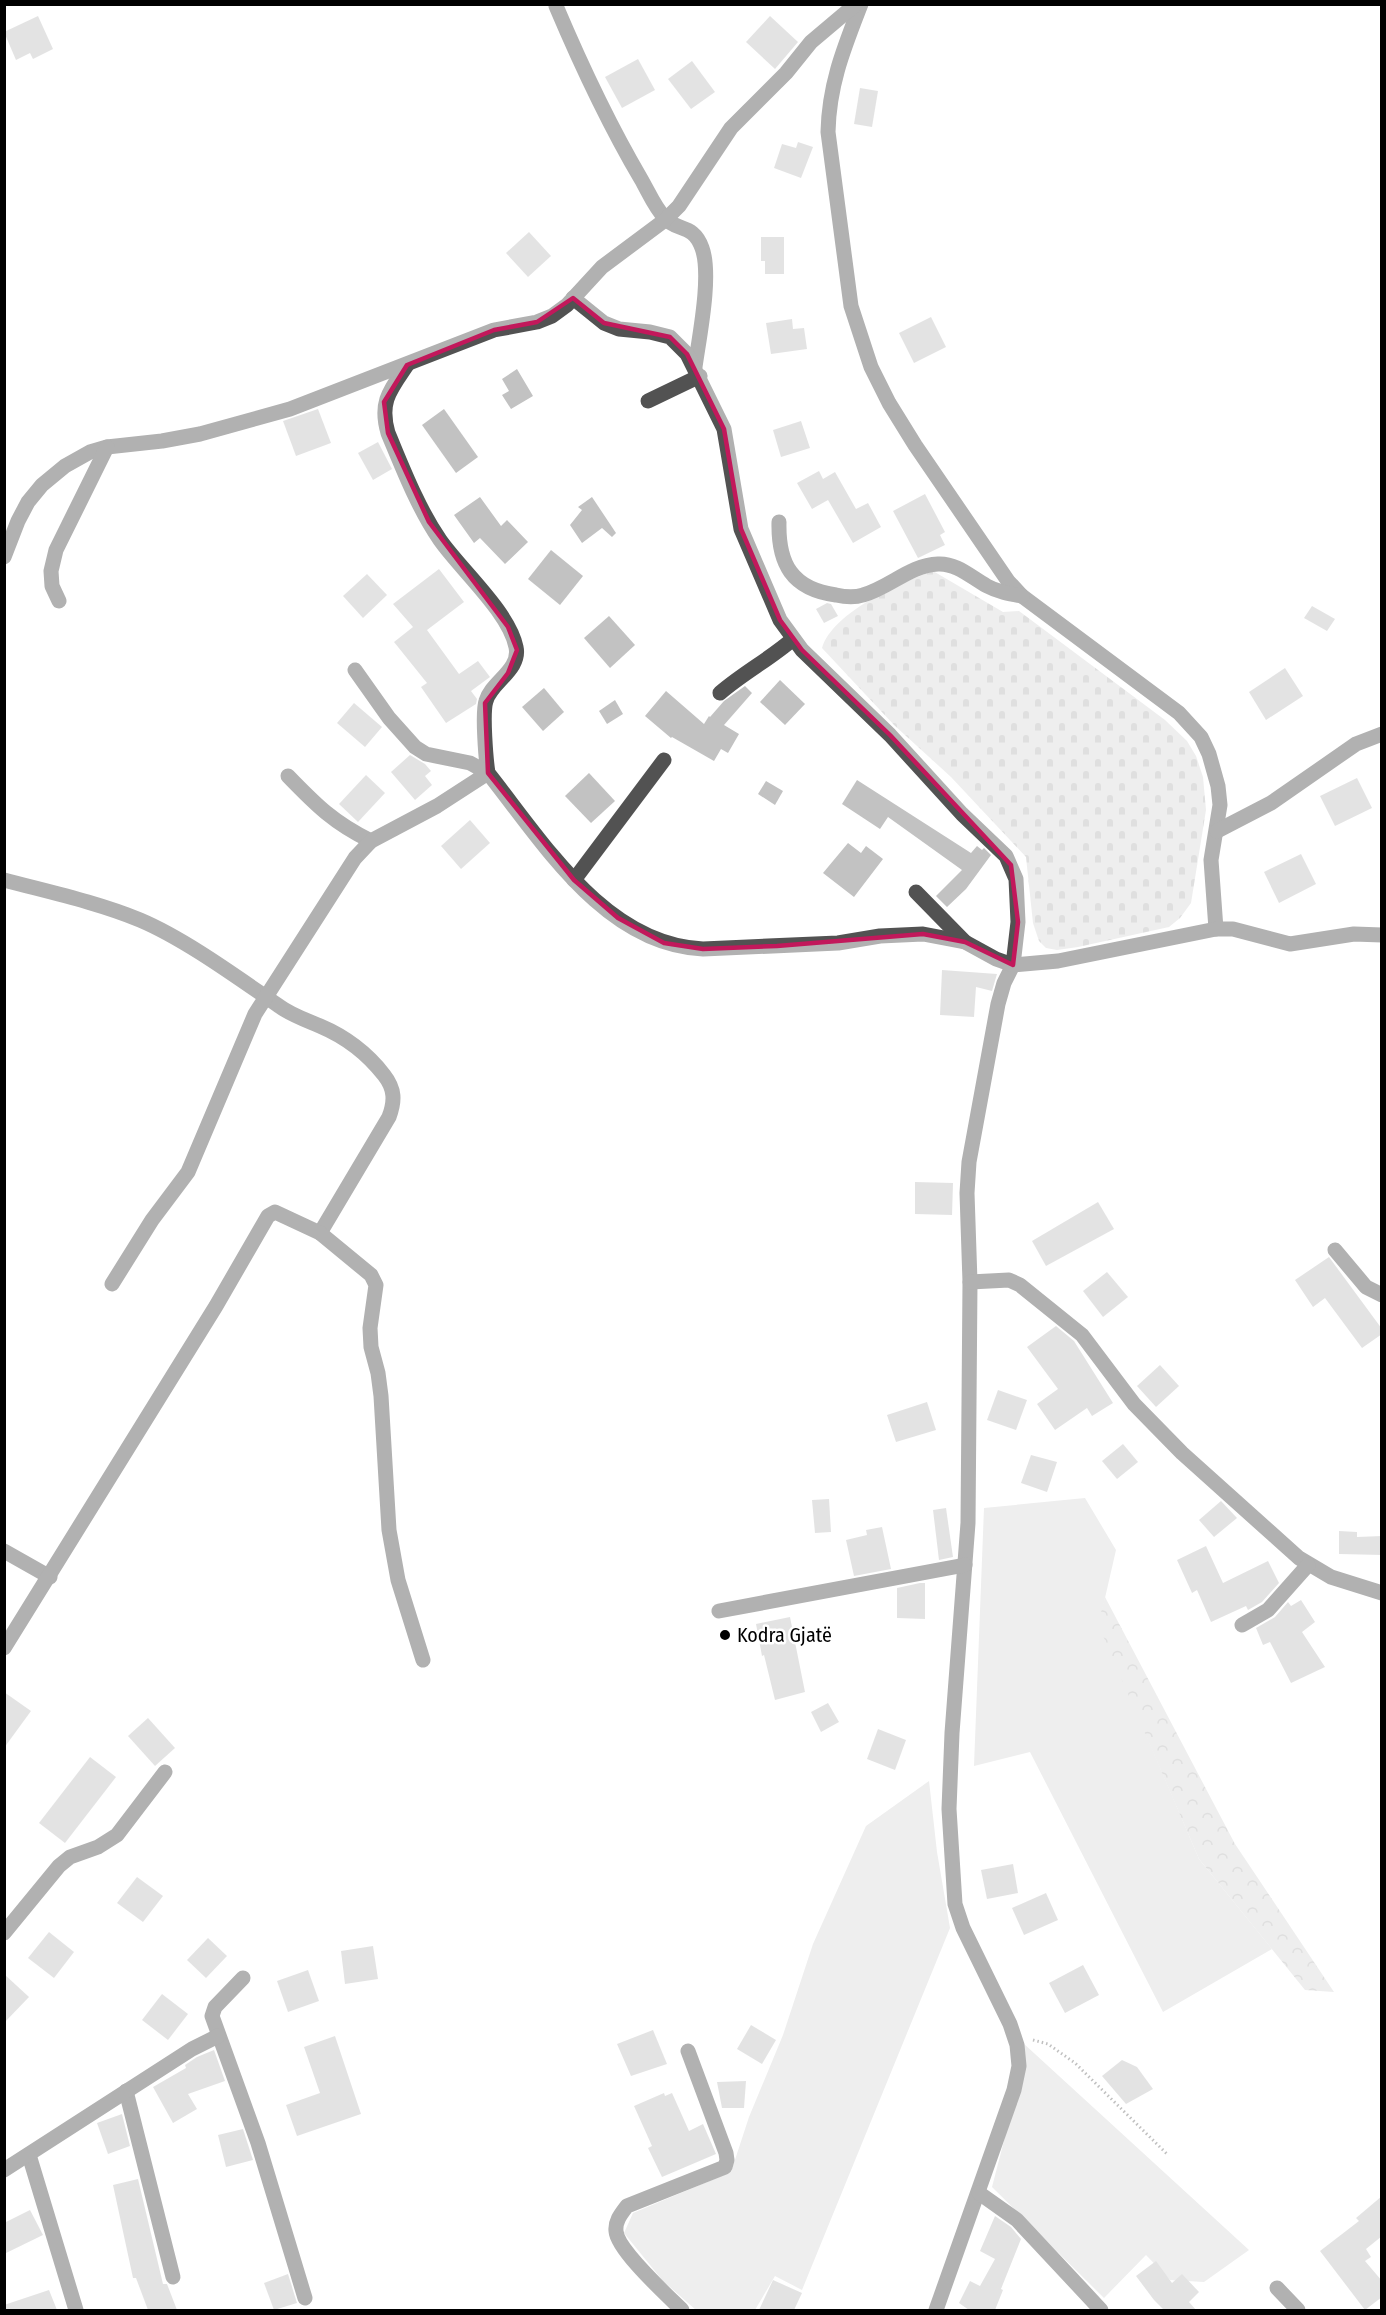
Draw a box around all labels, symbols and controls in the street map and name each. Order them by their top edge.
place label: Kodra Gjatë [737,1623,832,1647]
marker: Kodra Gjatë [718,1628,732,1642]

